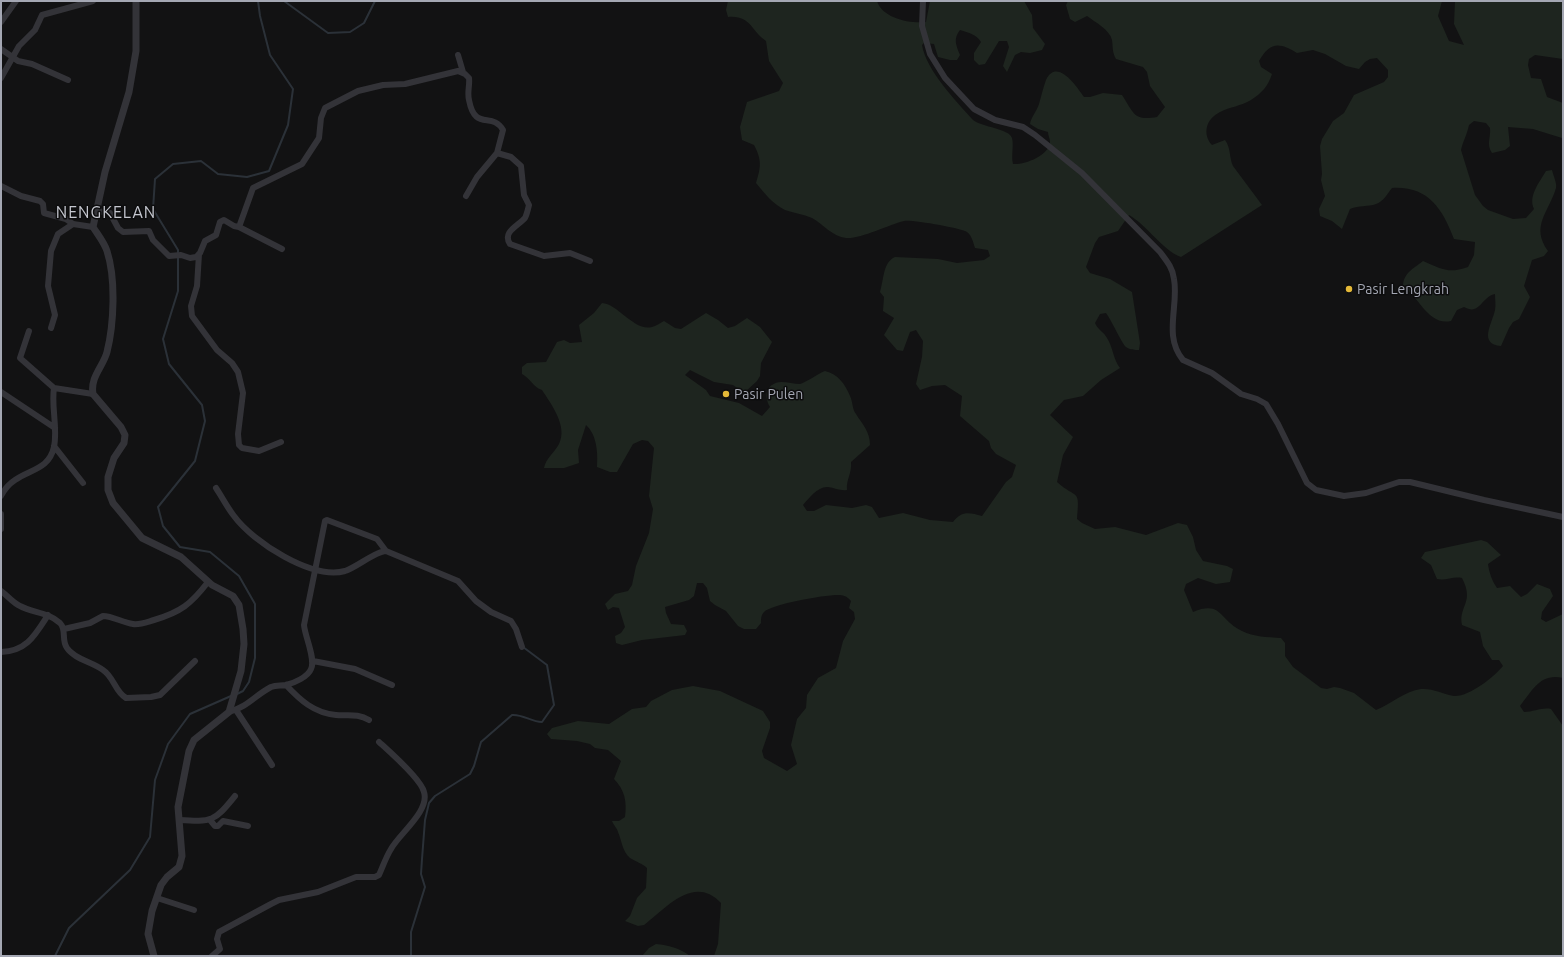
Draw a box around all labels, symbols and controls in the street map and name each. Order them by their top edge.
district label: NENGKELAN [56,203,156,223]
place label: Pasir Lengkrah [1357,281,1449,297]
marker: Pasir Lengkrah [1344,284,1354,294]
place label: Pasir Pulen [734,386,803,402]
marker: Pasir Pulen [721,389,731,399]

